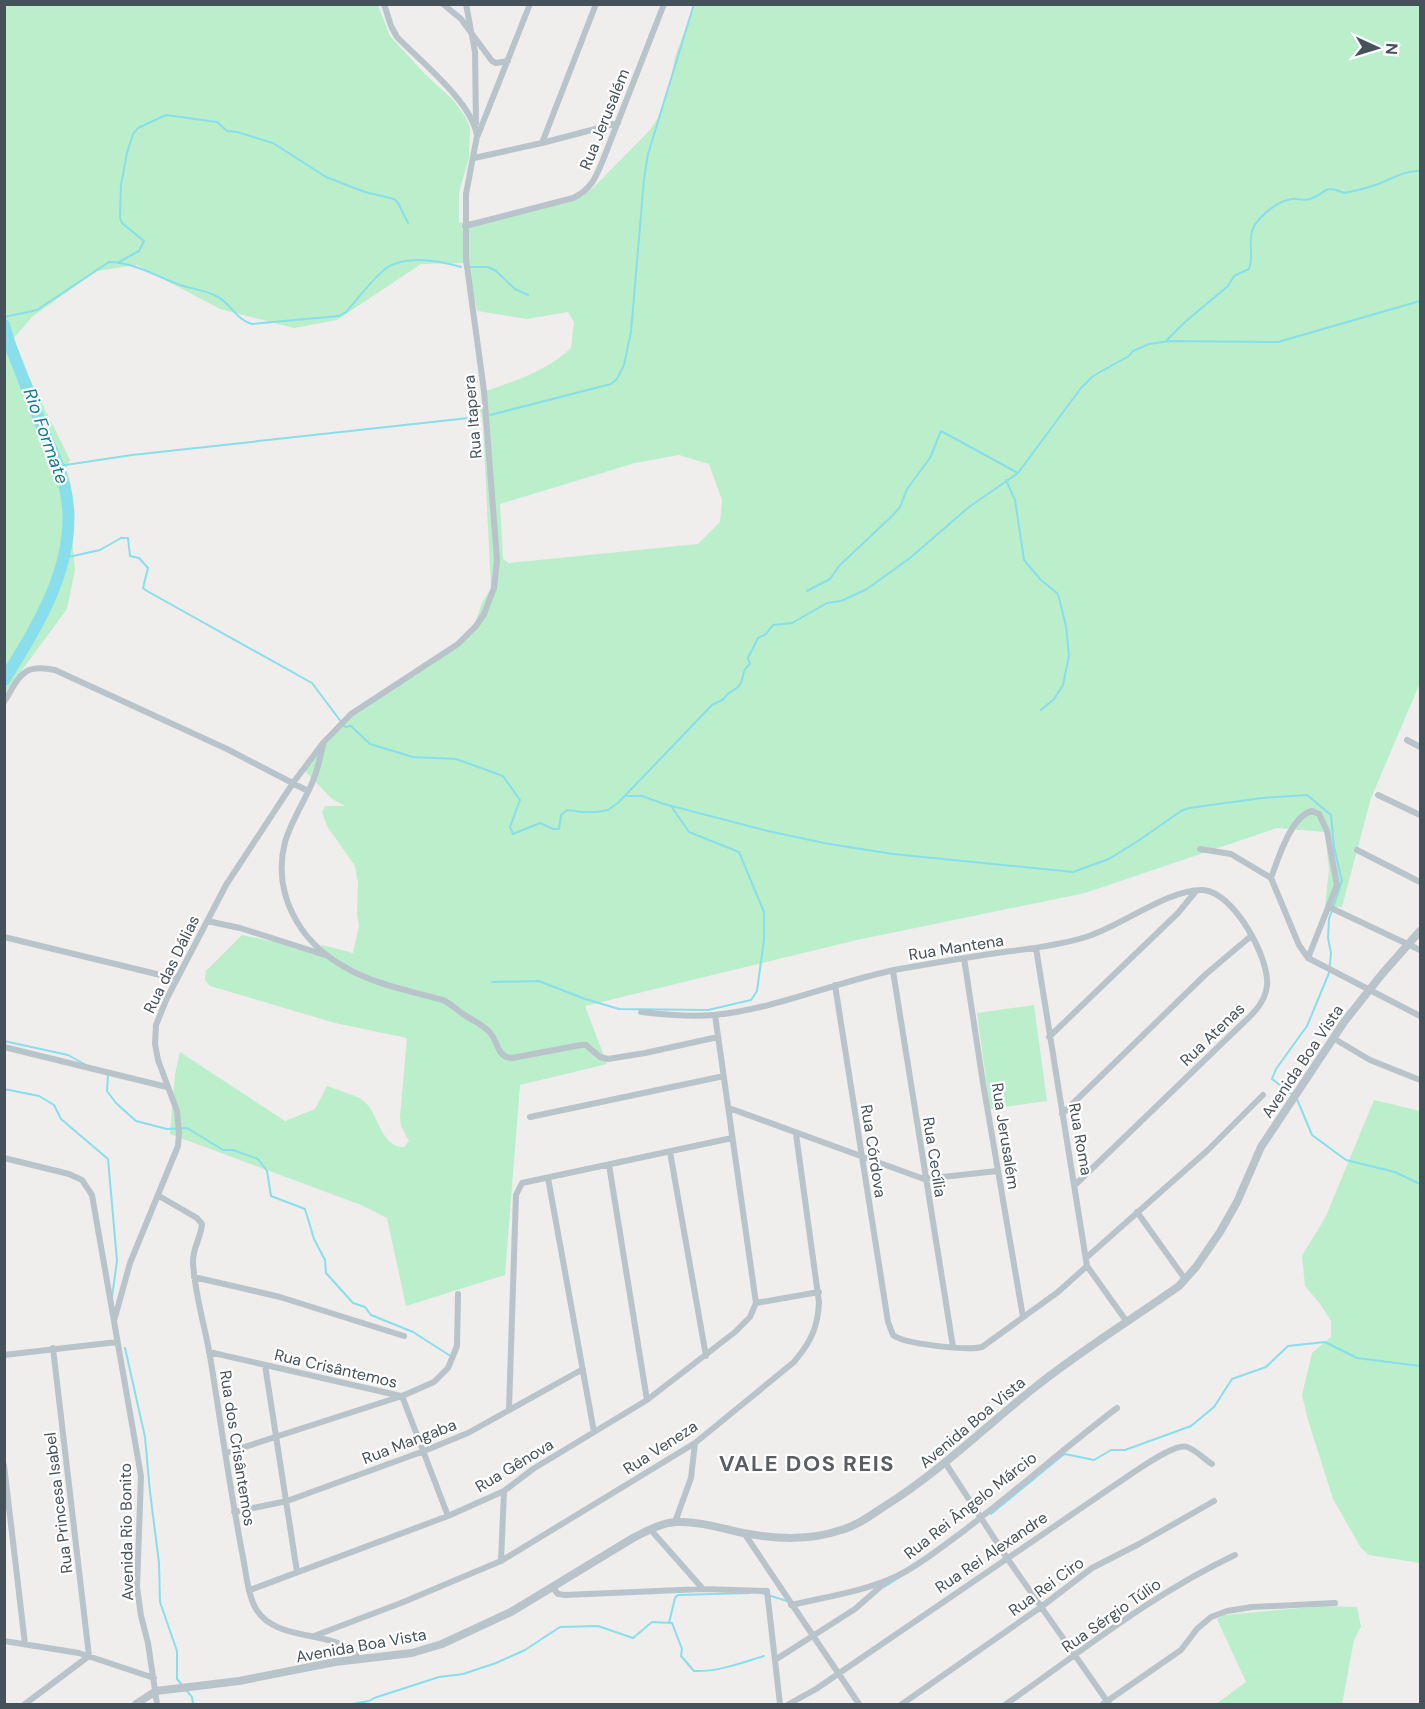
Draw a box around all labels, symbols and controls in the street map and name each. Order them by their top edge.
north arrow [1347,18,1407,78]
text: N [1381,42,1402,56]
street label: Rua Jerusalém [575,65,634,173]
street label: Rua Itapera [458,374,487,460]
water label: Rio Formate [18,385,74,487]
street label: Rua das Dálias [139,912,204,1017]
street label: Rua Mantena [907,930,1005,965]
street label: Rua Atenas [1175,998,1249,1071]
street label: Avenida Boa Vista [1257,1001,1348,1122]
street label: Rua Jerusalém [987,1081,1024,1191]
street label: Rua Roma [1064,1101,1097,1177]
street label: Rua Córdova [856,1103,891,1199]
street label: Rua Cecília [918,1115,951,1199]
street label: Rua Crisântemos [272,1344,399,1393]
street label: Rua dos Crisântemos [215,1369,260,1528]
street label: Avenida Boa Vista [915,1372,1030,1473]
street label: Rua Mangaba [359,1414,459,1469]
street label: Rua Veneza [619,1416,702,1479]
street label: Rua Princesa Isabel [39,1431,78,1575]
street label: Rua Gênova [471,1434,557,1497]
street label: Rua Rei Ângelo Márcio [900,1447,1041,1564]
district label: VALE DOS REIS [719,1449,895,1478]
street label: Avenida Rio Bonito [115,1463,138,1601]
street label: Rua Rei Alexandre [931,1507,1052,1598]
street label: Rua Rei Ciro [1004,1552,1088,1621]
street label: Rua Sérgio Túlio [1058,1573,1165,1657]
street label: Avenida Boa Vista [294,1624,428,1667]

